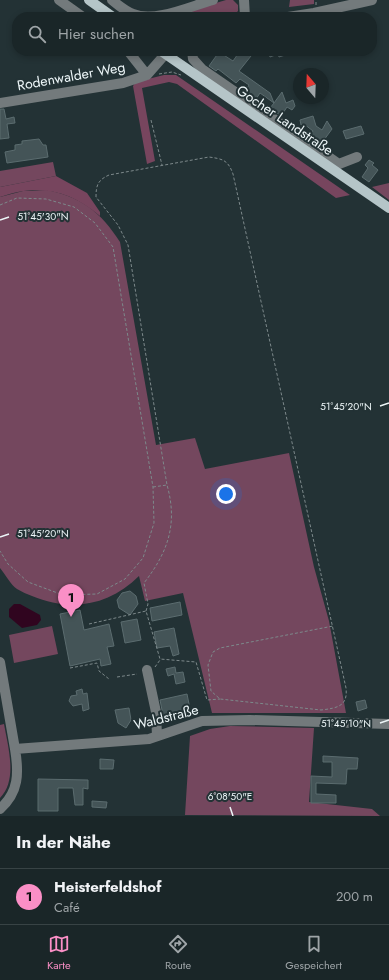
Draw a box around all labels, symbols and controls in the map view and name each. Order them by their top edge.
search box [12,12,377,56]
icon: search [26,23,48,45]
text: Hier suchen [58,23,135,45]
street label: Rodenwalder Weg [15,57,127,95]
north arrow [293,68,329,104]
street label: Gocher Landstraße [233,80,337,160]
text: 51°45'30"N [17,209,69,224]
text: 51°45'20"N [320,399,372,414]
your location [216,484,236,504]
text: 51°45'20"N [17,526,69,541]
pin: 1 [58,584,84,617]
street label: Waldstraße [132,699,200,735]
text: 51°45'10"N [321,716,371,731]
text: 6°08'50"E [208,789,252,804]
text: In der Nähe [16,830,111,854]
text: Heisterfeldshof [54,876,161,898]
text: 1 [26,887,32,906]
text: 200 m [336,887,373,906]
text: Café [54,898,80,917]
tab: Karte [47,933,71,973]
tab: Route [165,933,191,973]
tab: Gespeichert [285,933,342,973]

